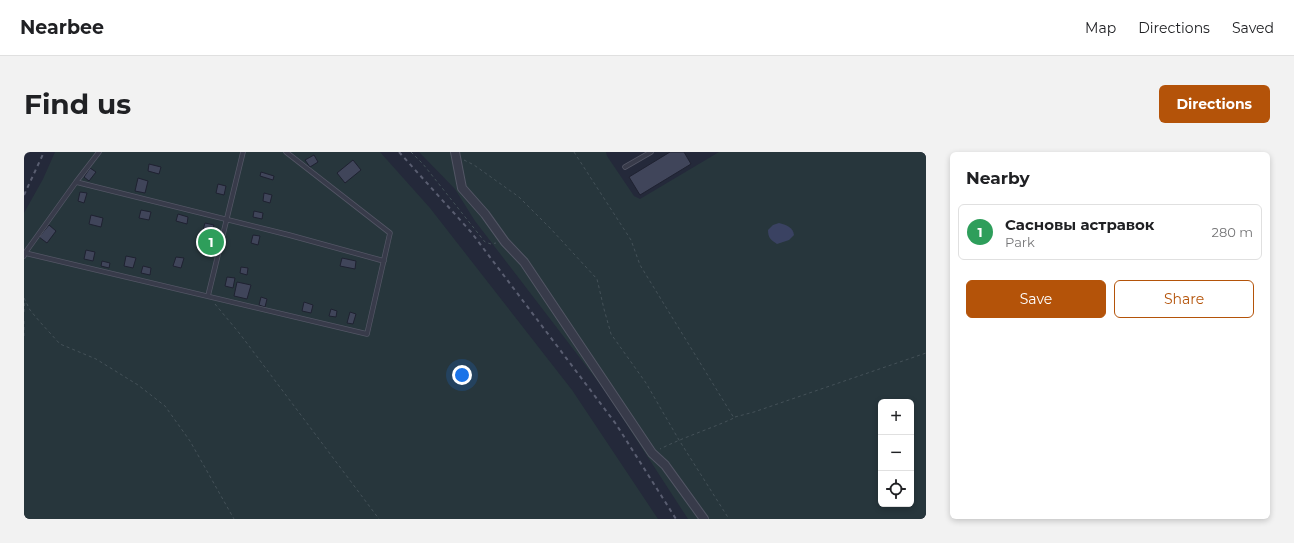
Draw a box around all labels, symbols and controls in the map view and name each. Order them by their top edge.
text: Nearbee [20,16,104,39]
text: Map [1085,19,1116,37]
text: Directions [1138,19,1210,37]
text: Saved [1232,19,1274,37]
button: Directions [1159,85,1270,123]
text: Find us [24,87,131,121]
text: Nearby [966,168,1030,188]
text: Сасновы астравок [1005,215,1155,234]
text: 1 [977,224,983,240]
text: 280 m [1212,224,1253,240]
pin: 1 [198,227,224,257]
text: Park [1005,234,1035,250]
button: Save [966,280,1106,318]
button: Share [1114,280,1254,318]
your location [452,365,472,385]
map controls [878,399,914,507]
button: + [878,399,914,435]
button: − [878,435,914,471]
button: locate [878,471,914,507]

